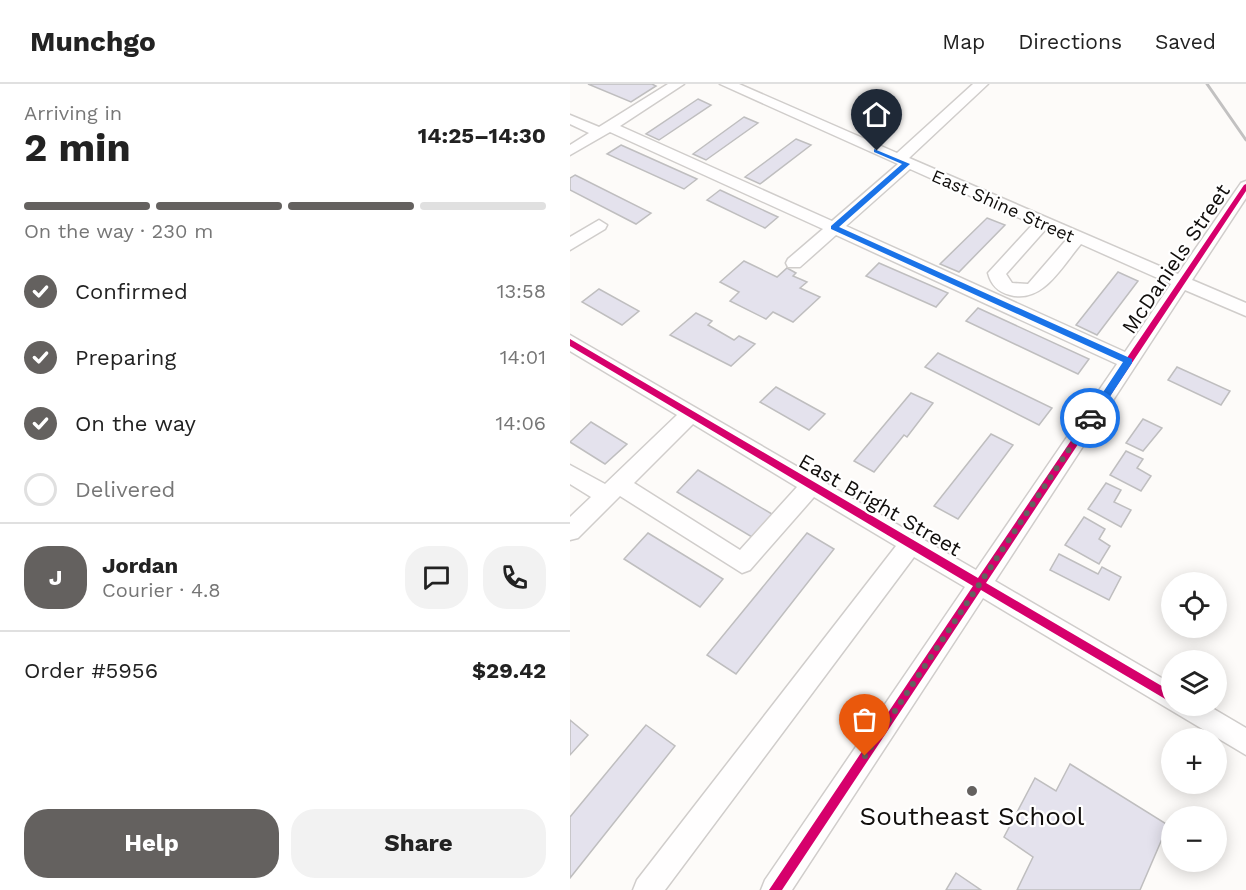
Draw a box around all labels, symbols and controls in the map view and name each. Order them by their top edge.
text: Munchgo [30,25,156,58]
text: Map [942,29,985,54]
text: Directions [1018,29,1122,54]
text: Saved [1155,29,1216,54]
pin [851,89,902,151]
icon: home [860,98,893,131]
text: Arriving in [24,101,122,125]
text: 14:25–14:30 [418,123,546,148]
text: 2 min [24,125,131,170]
street label: East Shine Street [929,165,1078,247]
street label: McDaniels Street [1116,179,1235,338]
text: On the way · 230 m [24,219,213,243]
icon: check [24,275,57,308]
text: Confirmed [75,279,188,304]
text: 13:58 [497,279,546,303]
icon: check [24,341,57,374]
text: Preparing [75,345,176,370]
text: 14:01 [500,345,546,369]
courier [1060,388,1120,448]
icon: car [1074,402,1107,435]
icon: check [24,407,57,440]
text: On the way [75,411,196,436]
text: 14:06 [495,411,546,435]
street label: East Bright Street [795,448,966,561]
text: Delivered [75,477,175,502]
button: chat [405,546,468,609]
button: phone [483,546,546,609]
text: Jordan [102,553,178,578]
text: J [49,565,62,590]
map controls [1161,572,1227,872]
button: locate [1161,572,1227,638]
text: Courier · 4.8 [102,578,221,602]
button: layers [1161,650,1227,716]
text: Order #5956 [24,658,158,683]
text: $29.42 [472,658,546,683]
pin [839,694,890,756]
icon: bag [848,703,881,736]
button: + [1161,728,1227,794]
marker: Southeast School [965,784,979,798]
place label: Southeast School [860,801,1085,831]
button: − [1161,806,1227,872]
button: Help [24,809,279,878]
button: Share [291,809,546,878]

